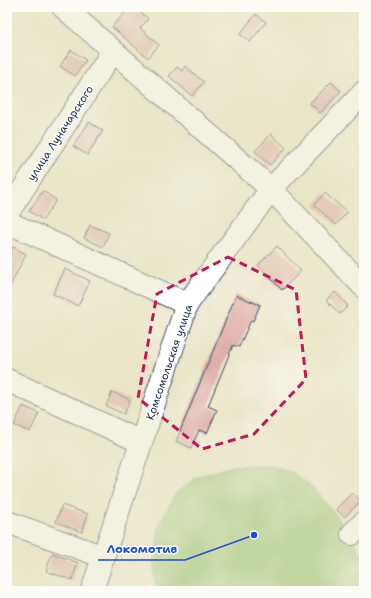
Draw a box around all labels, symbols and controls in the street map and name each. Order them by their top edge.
street label: улица Луначарского [24,82,97,184]
street label: Комсомольская улица [143,302,196,422]
callout: Локомотив [98,536,185,560]
text: Локомотив [107,541,178,557]

